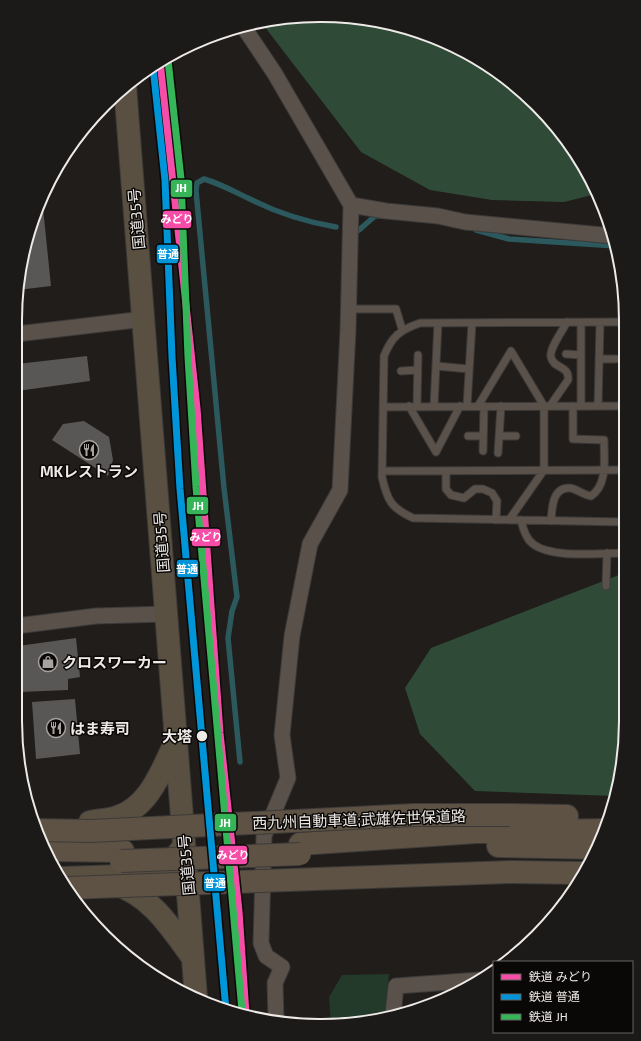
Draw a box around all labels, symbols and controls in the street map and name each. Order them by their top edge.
line badge: JH [170,179,193,198]
text: JH [175,181,187,194]
street label: 国道35号 [124,188,148,250]
line badge: みどり [162,210,192,229]
text: みどり [161,212,194,225]
line badge: 普通 [156,244,179,264]
text: 普通 [157,247,179,260]
restaurant icon: MKレストラン [78,439,100,461]
place label: MKレストラン [40,462,138,480]
line badge: JH [186,496,209,515]
text: JH [192,499,204,512]
street label: 国道35号 [150,511,172,573]
line badge: みどり [191,528,221,547]
text: みどり [190,530,223,543]
line badge: 普通 [176,559,199,578]
text: 普通 [176,562,198,575]
shop icon: クロスワーカー [37,651,59,673]
place label: クロスワーカー [62,653,167,671]
restaurant icon: はま寿司 [45,717,67,739]
place label: はま寿司 [70,719,130,737]
place label: 大塔 [162,727,192,745]
marker: 大塔 [195,729,209,743]
street label: 西九州自動車道;武雄佐世保道路 [252,806,466,832]
line badge: JH [214,813,237,832]
text: JH [219,816,231,829]
street label: 国道35号 [174,834,198,896]
line badge: みどり [218,845,248,865]
text: みどり [217,848,250,861]
line badge: 普通 [203,873,226,892]
text: 普通 [204,876,226,889]
legend [493,961,633,1033]
text: 鉄道 みどり [529,969,592,983]
text: 鉄道 普通 [529,989,580,1003]
text: 鉄道 JH [529,1009,568,1023]

